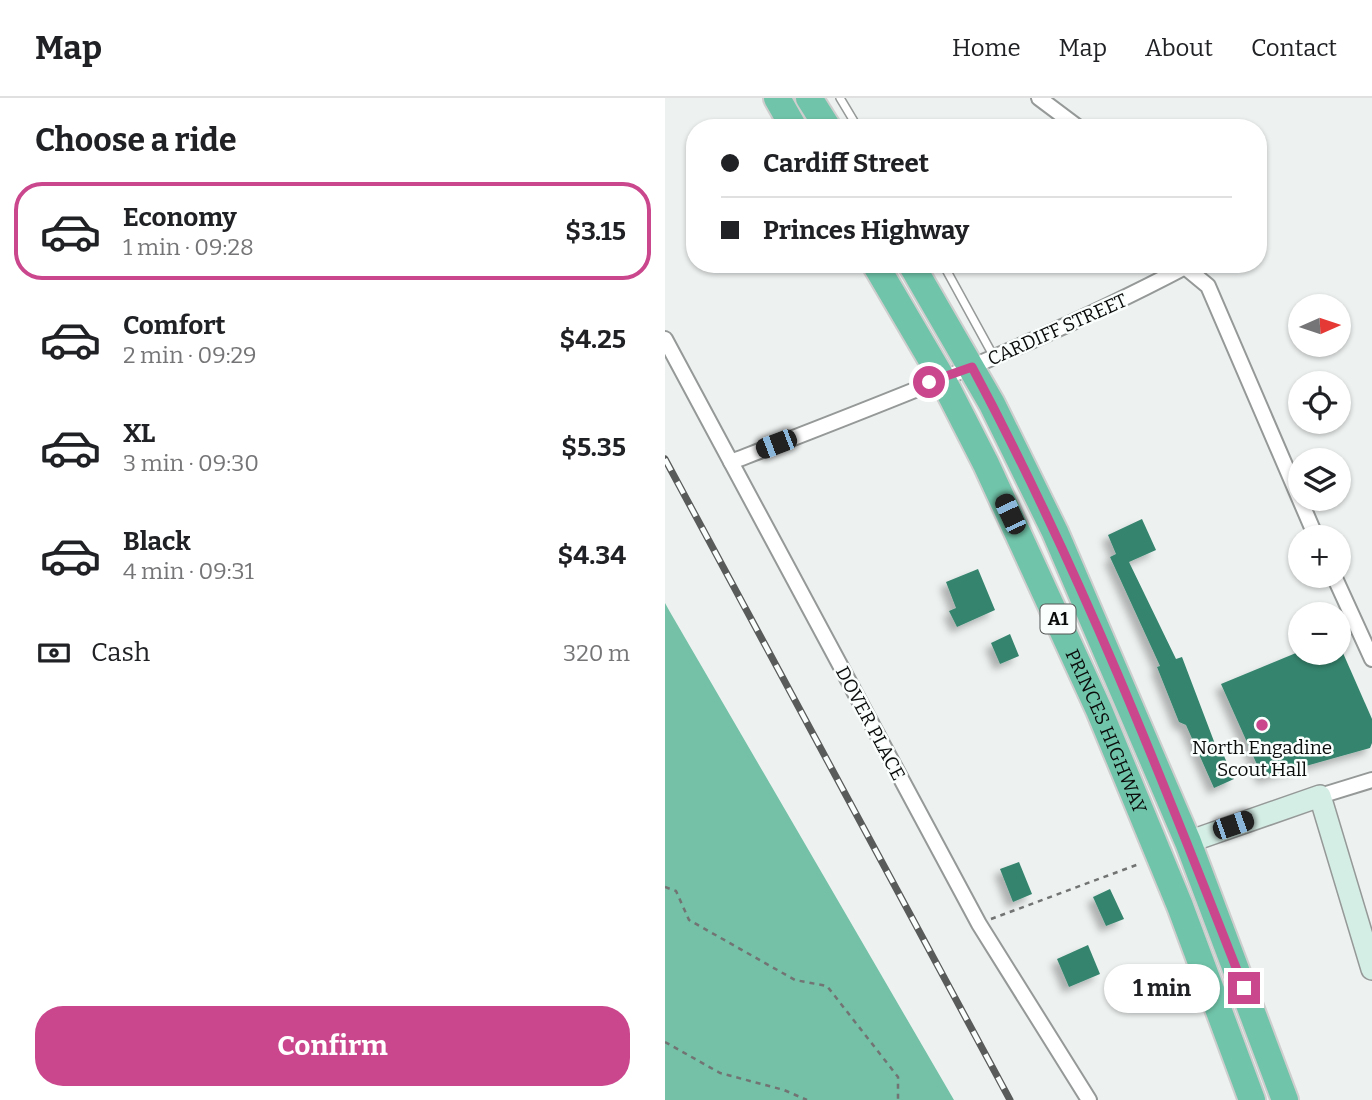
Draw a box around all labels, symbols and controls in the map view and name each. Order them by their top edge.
text: Map [35,28,102,68]
text: Home [952,34,1021,62]
text: Map [1059,34,1107,62]
text: About [1145,34,1213,62]
text: Contact [1251,34,1337,62]
text: Choose a ride [35,121,236,159]
text: Cardiff Street [763,148,929,179]
icon: car [39,200,102,263]
text: Economy [123,202,237,233]
text: Princes Highway [763,215,969,246]
text: $3.15 [565,216,626,247]
text: 1 min · 09:28 [123,233,254,261]
street label: CARDIFF STREET [984,288,1130,370]
north arrow [1288,294,1351,357]
map controls [1288,294,1351,665]
icon: car [39,308,102,371]
text: Comfort [123,310,226,341]
text: $4.25 [559,324,626,355]
text: 2 min · 09:29 [123,341,257,369]
route start [913,366,945,398]
button: locate [1288,371,1351,434]
icon: car [39,416,102,479]
text: XL [123,418,155,449]
car [753,427,800,461]
text: $5.35 [561,432,626,463]
button: layers [1288,448,1351,511]
text: 3 min · 09:30 [123,449,259,477]
car [992,491,1029,537]
icon: car [39,524,102,587]
button: + [1288,525,1351,588]
text: Black [123,526,191,557]
text: $4.34 [558,540,626,571]
text: 4 min · 09:31 [123,557,254,585]
button: − [1288,602,1351,665]
road number: A1 [1041,604,1075,634]
icon: cash [35,634,73,672]
text: Cash [91,637,150,668]
text: 320 m [563,639,630,667]
street label: PRINCES HIGHWAY [1061,645,1152,818]
street label: DOVER PLACE [831,662,910,784]
marker: North Engadine Scout Hall [1254,717,1270,733]
place label: North Engadine Scout Hall [1192,736,1332,781]
car [1210,808,1257,842]
callout: 1 min [1104,964,1219,1012]
route end [1228,972,1260,1004]
text: 1 min [1133,974,1191,1002]
button: Confirm [35,1006,630,1086]

